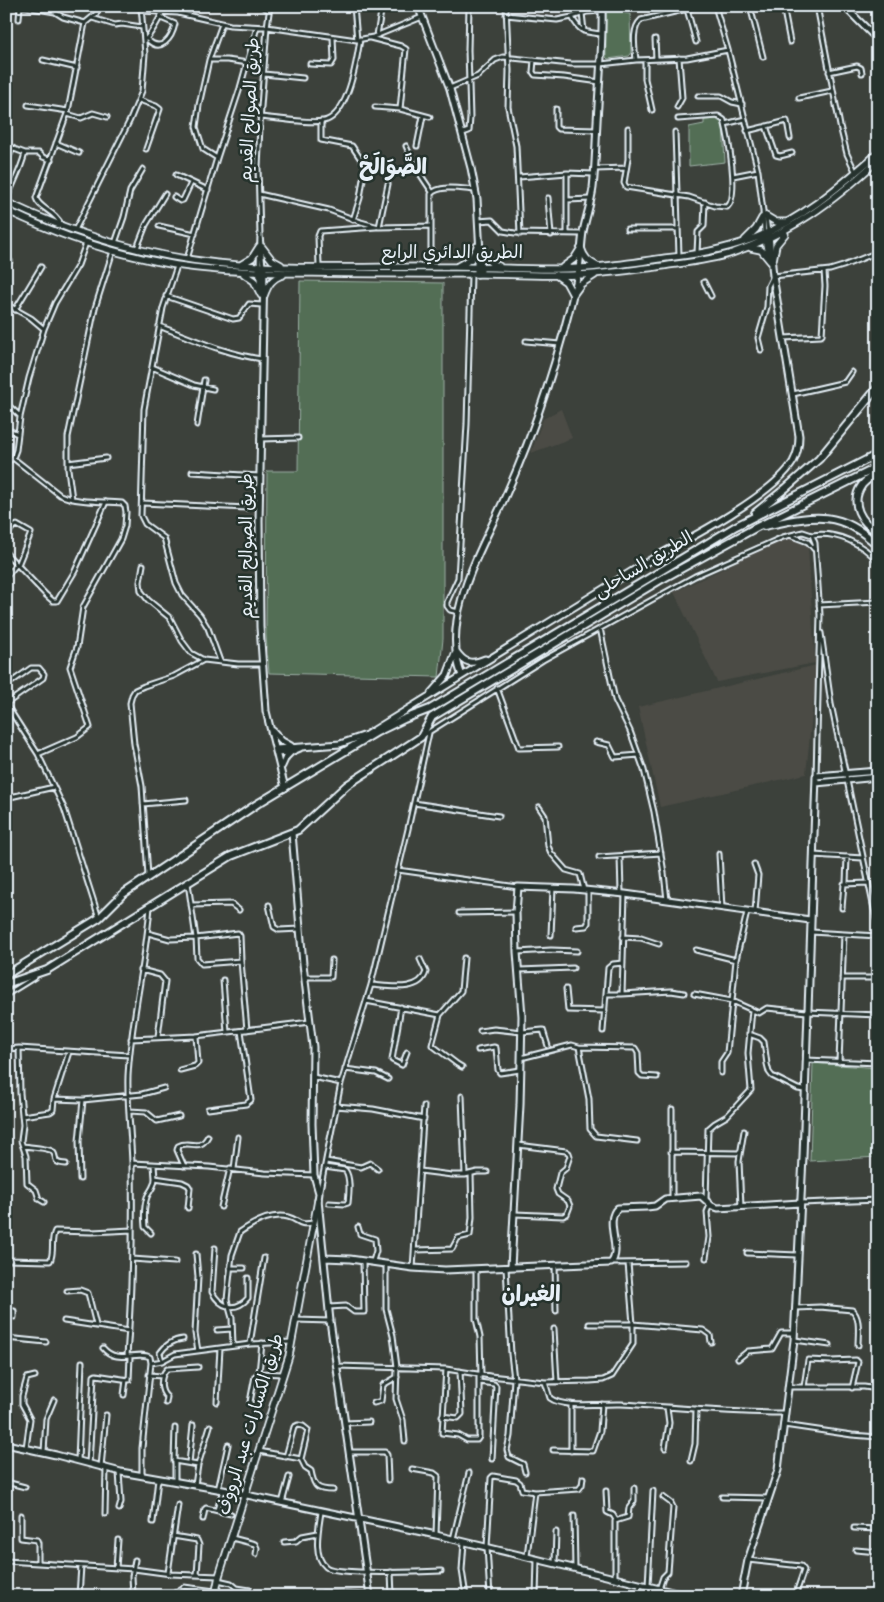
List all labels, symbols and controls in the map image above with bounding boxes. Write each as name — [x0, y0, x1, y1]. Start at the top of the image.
street label: طريق الصوالح القديم — [234, 37, 267, 184]
district label: الصَّوَالَحْ — [359, 151, 427, 182]
street label: الطريق الدائري الرابع — [381, 241, 523, 265]
street label: طريق الصوالح القديم — [235, 473, 260, 619]
street label: الطريق الساحلى — [589, 526, 698, 604]
district label: الغيران — [501, 1281, 561, 1309]
street label: طريق الكسارات عبد الرووف — [212, 1330, 290, 1518]

